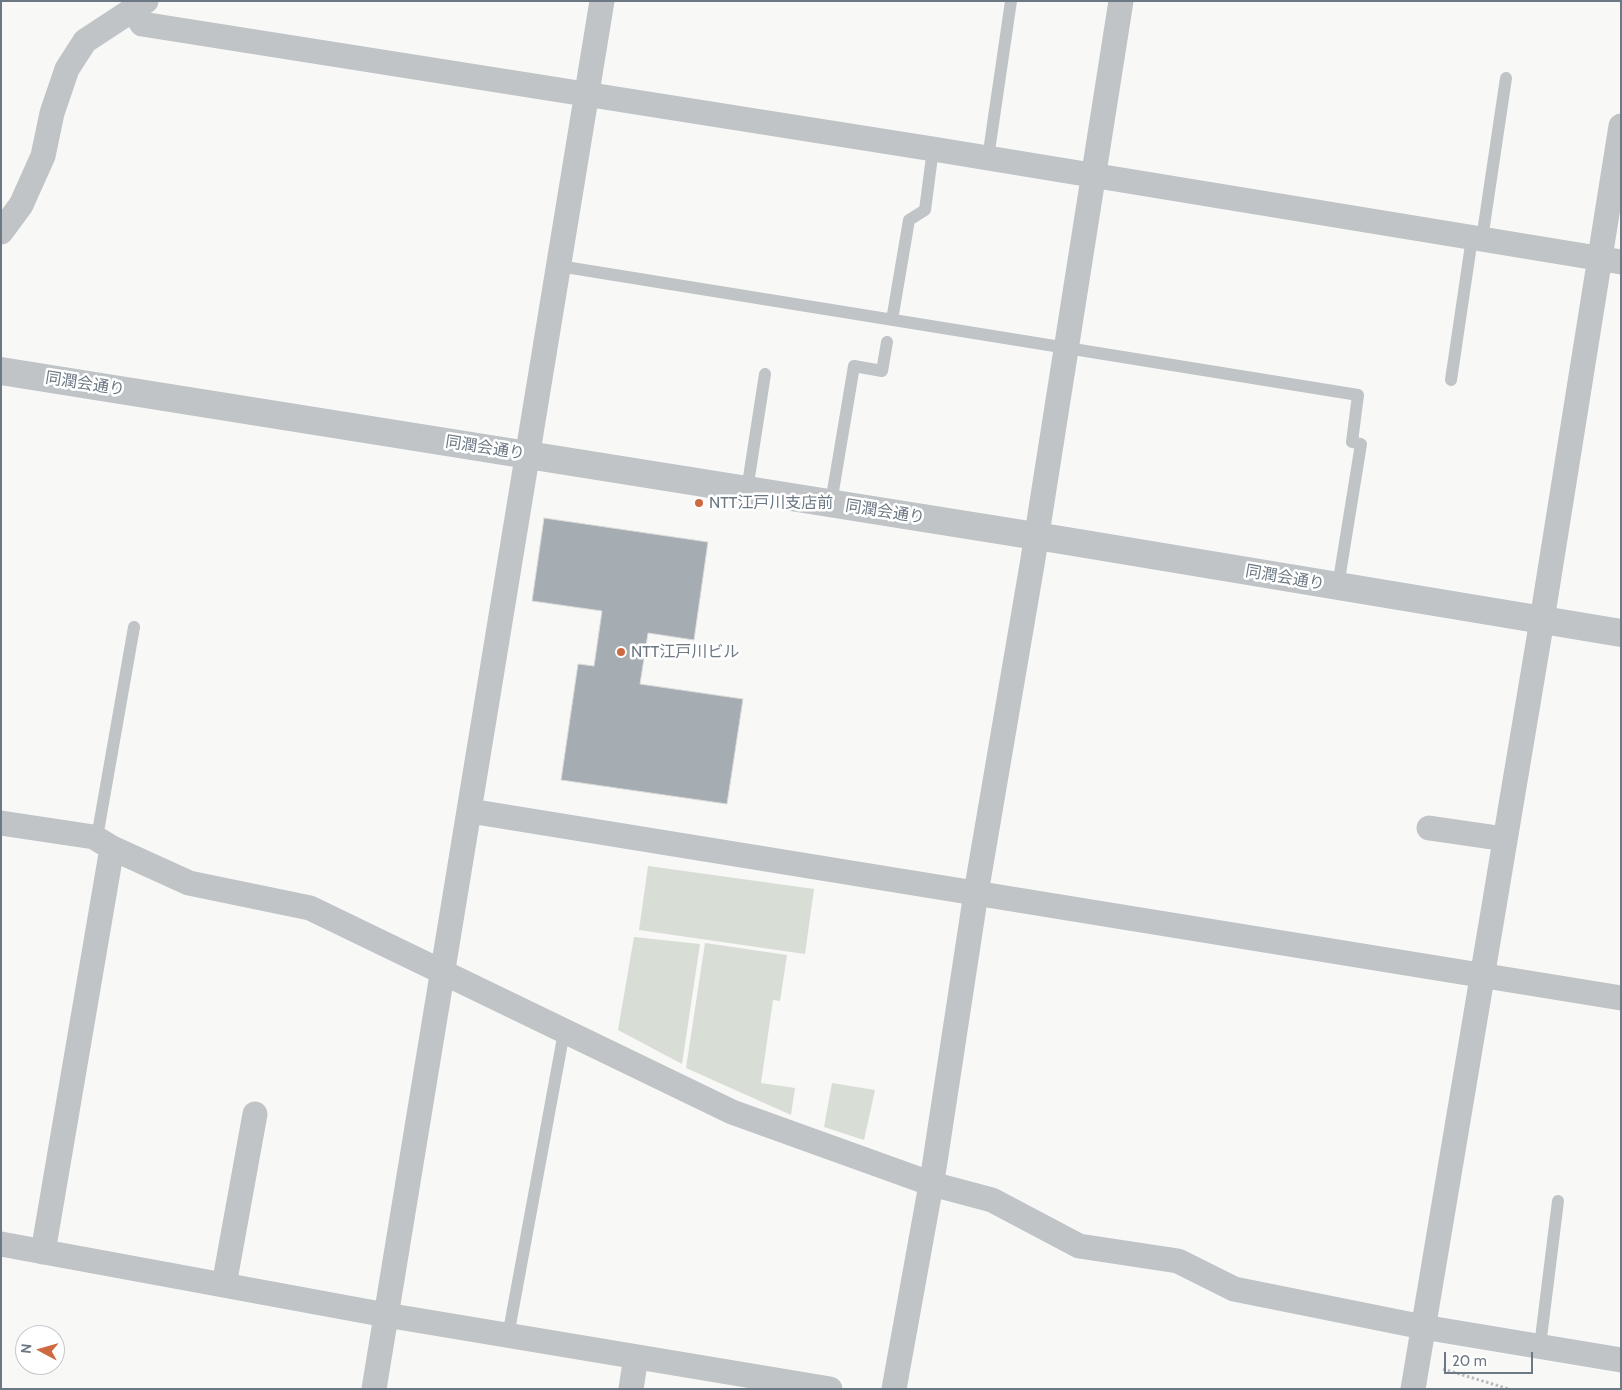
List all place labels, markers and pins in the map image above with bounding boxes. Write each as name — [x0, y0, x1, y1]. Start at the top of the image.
place label: NTT江戸川支店前 — [709, 493, 833, 513]
marker: NTT江戸川支店前 — [693, 497, 705, 509]
place label: NTT江戸川ビル — [631, 642, 739, 662]
marker: NTT江戸川ビル — [615, 646, 627, 658]

